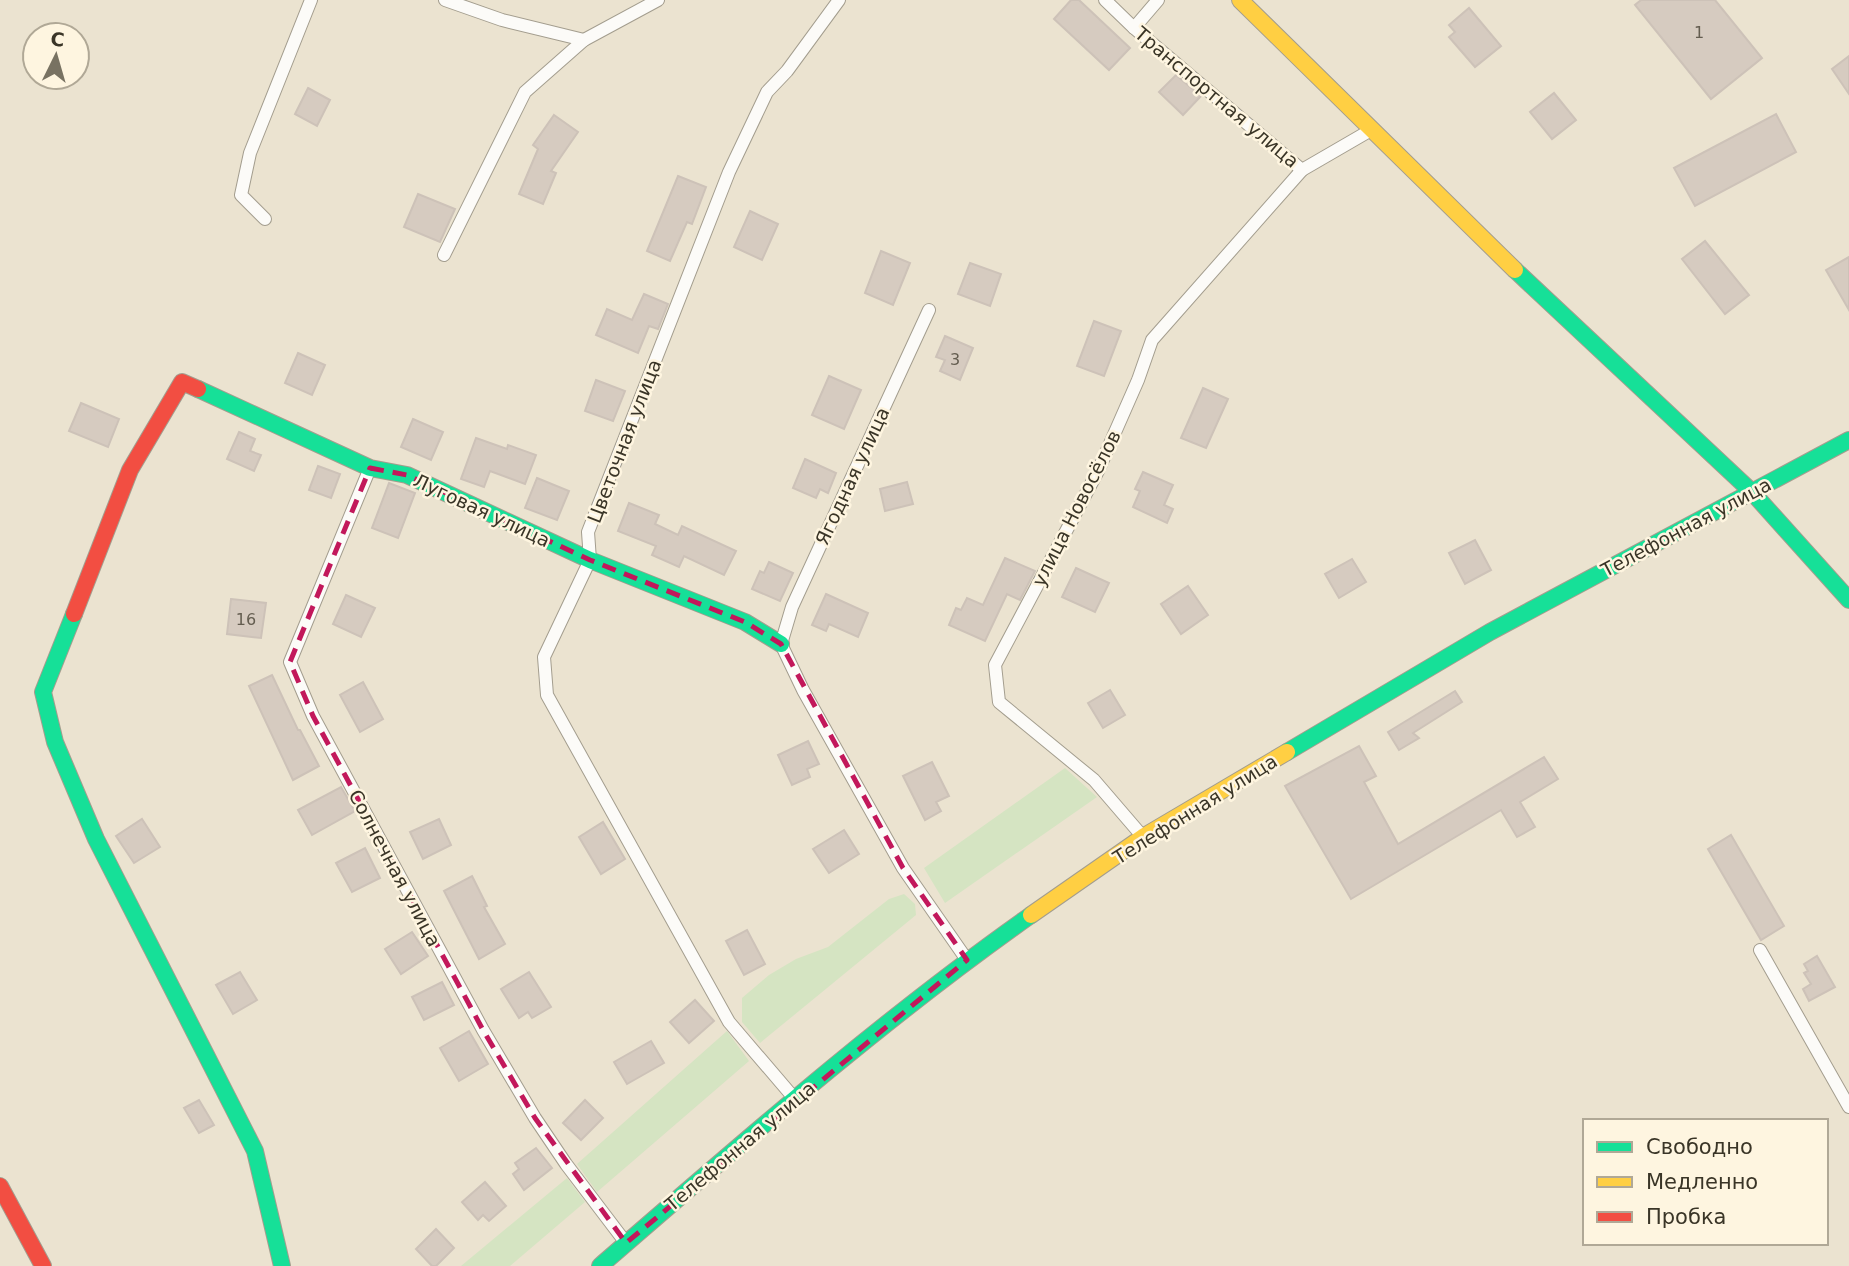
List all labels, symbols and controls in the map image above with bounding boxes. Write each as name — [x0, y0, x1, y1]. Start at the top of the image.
north arrow — [21, 21, 91, 91]
street label: Транспортная улица — [1130, 21, 1303, 172]
house number: 1 — [1694, 23, 1704, 42]
text: С — [50, 27, 65, 51]
house number: 3 — [950, 350, 960, 369]
street label: Цветочная улица — [583, 356, 665, 526]
street label: Ягодная улица — [810, 403, 894, 549]
street label: улица Новосёлов — [1027, 426, 1125, 590]
street label: Луговая улица — [410, 469, 554, 551]
street label: Телефонная улица — [1596, 473, 1775, 582]
house number: 16 — [236, 610, 256, 629]
street label: Телефонная улица — [1108, 750, 1281, 869]
street label: Солнечная улица — [344, 786, 446, 950]
street label: Телефонная улица — [660, 1077, 820, 1216]
legend — [1583, 1119, 1828, 1245]
text: Свободно — [1646, 1135, 1753, 1159]
text: Медленно — [1646, 1170, 1758, 1194]
text: Пробка — [1646, 1205, 1726, 1229]

